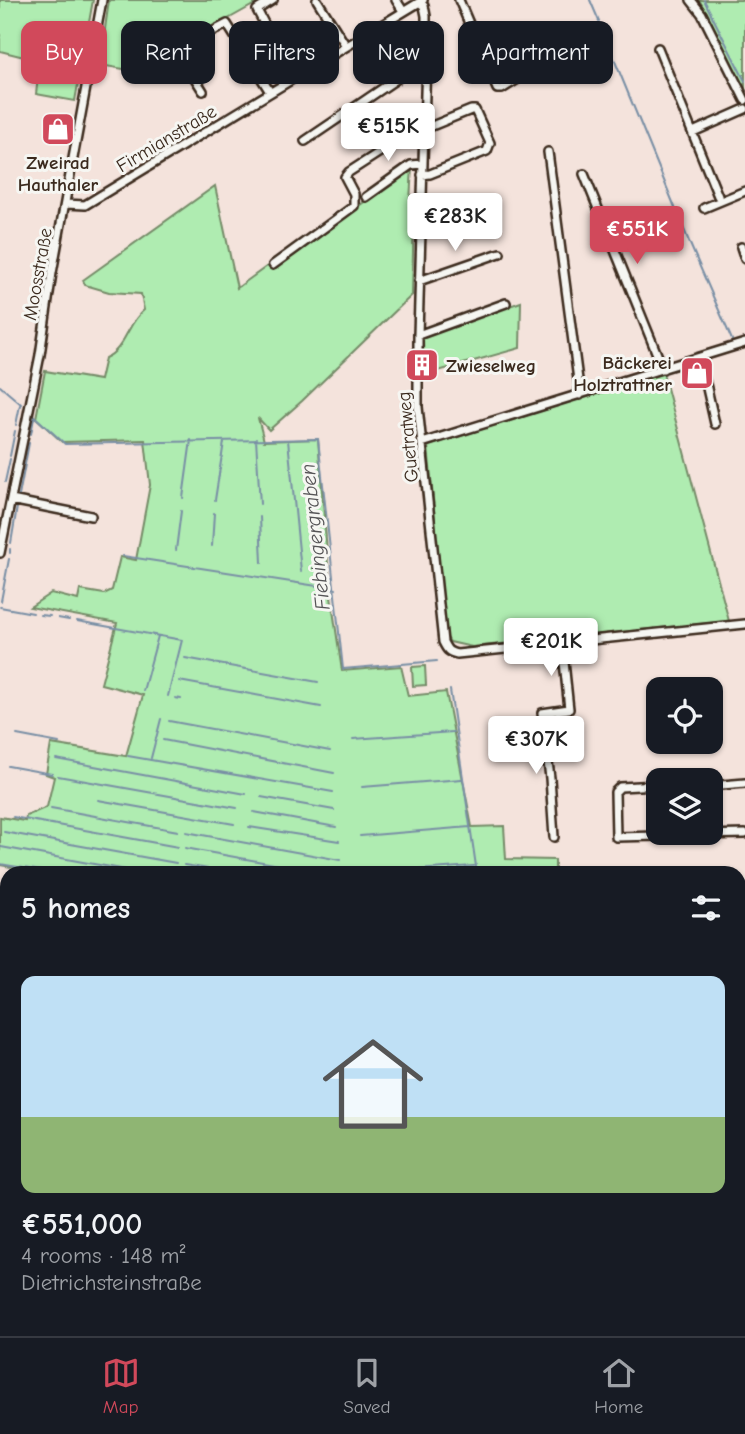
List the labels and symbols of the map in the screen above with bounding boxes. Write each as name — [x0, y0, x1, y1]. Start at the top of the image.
street label: Firmianstraße — [112, 100, 221, 177]
pin: €515K — [339, 104, 437, 163]
shop icon: Zweirad Hauthaler — [39, 110, 77, 148]
place label: Zweirad Hauthaler — [18, 152, 99, 196]
pin: €283K — [406, 194, 504, 253]
pin: €551K — [588, 206, 686, 266]
street label: Moosstraße — [19, 226, 57, 322]
building icon: Zwieselweg — [403, 346, 441, 384]
place label: Bäckerei Holztrattner — [573, 352, 672, 396]
shop icon: Bäckerei Holztrattner — [678, 354, 716, 392]
place label: Zwieselweg — [446, 355, 536, 377]
street label: Guetratweg — [393, 390, 423, 483]
water label: Fiebingergraben — [295, 463, 335, 611]
pin: €201K — [502, 618, 600, 678]
pin: €307K — [487, 716, 585, 776]

